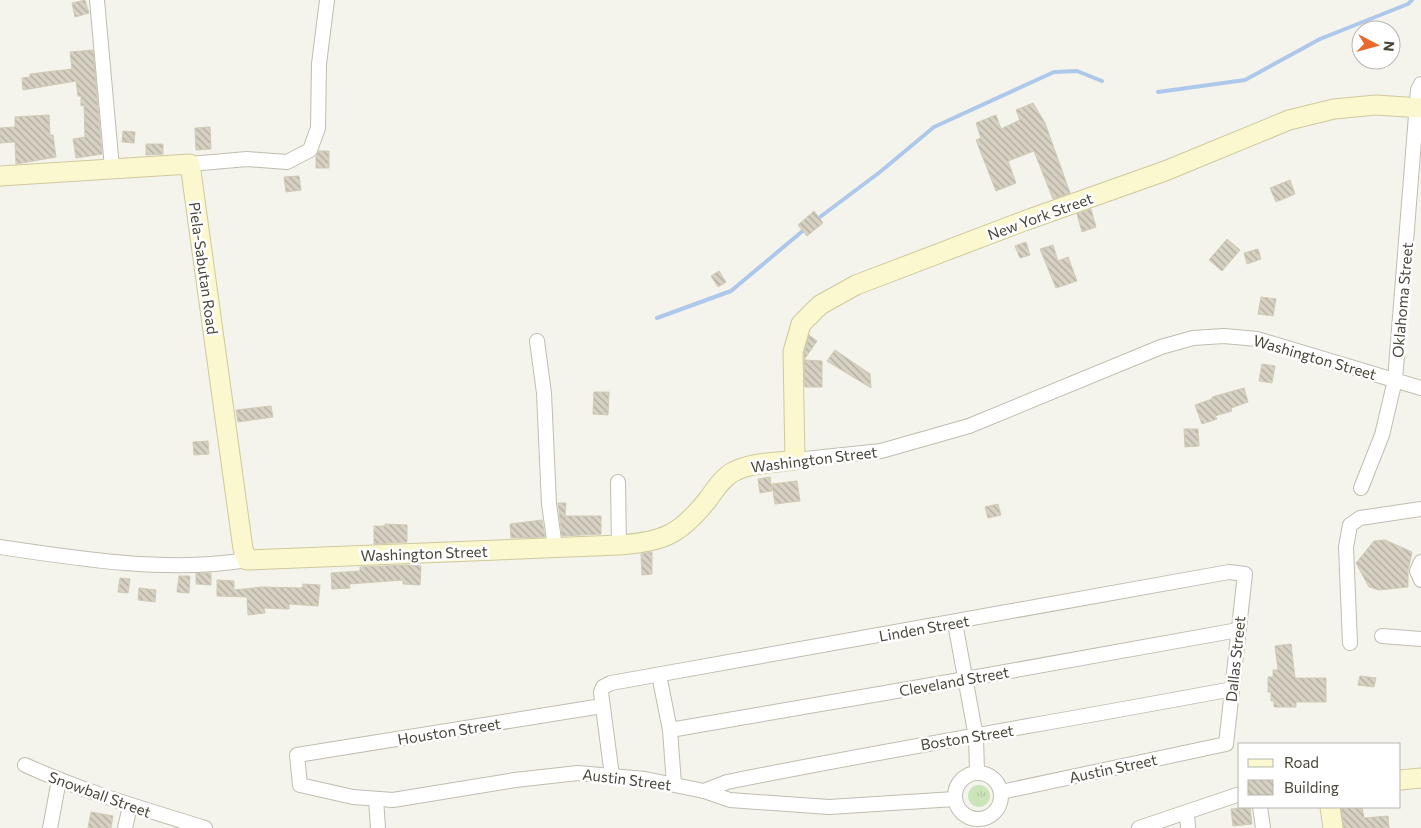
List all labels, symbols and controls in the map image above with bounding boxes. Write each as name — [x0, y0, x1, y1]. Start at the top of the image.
north arrow — [1351, 20, 1401, 70]
text: N — [1380, 40, 1398, 53]
street label: New York Street — [985, 189, 1095, 243]
street label: Piela-Sabutan Road — [186, 201, 222, 335]
street label: Oklahoma Street — [1388, 242, 1416, 358]
street label: Washington Street — [1251, 331, 1379, 383]
street label: Washington Street — [750, 442, 878, 476]
street label: Washington Street — [360, 542, 488, 564]
street label: Linden Street — [877, 611, 971, 645]
street label: Dallas Street — [1222, 615, 1248, 703]
street label: Cleveland Street — [898, 662, 1010, 700]
street label: Houston Street — [396, 714, 502, 748]
street label: Boston Street — [919, 721, 1015, 753]
legend — [1238, 743, 1401, 808]
street label: Austin Street — [1067, 750, 1159, 786]
text: Road — [1284, 753, 1319, 771]
street label: Austin Street — [582, 765, 672, 793]
street label: Snowball Street — [46, 767, 154, 821]
text: Building — [1284, 778, 1339, 796]

